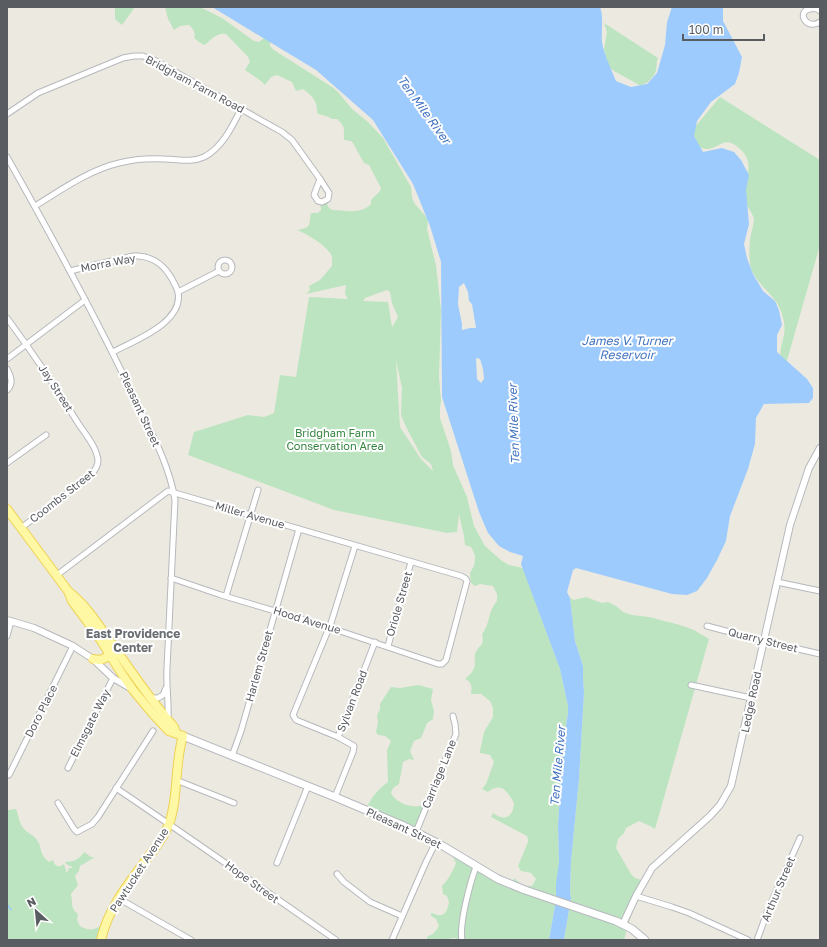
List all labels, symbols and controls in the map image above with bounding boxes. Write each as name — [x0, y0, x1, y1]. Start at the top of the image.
scale bar — [683, 16, 764, 42]
text: 100 m — [689, 22, 723, 37]
street label: Bridgham Farm Road — [144, 52, 247, 115]
water label: Ten Mile River — [395, 73, 455, 149]
street label: Morra Way — [79, 251, 137, 274]
water label: James V. Turner Reservoir — [581, 333, 675, 362]
street label: Jay Street — [36, 362, 76, 414]
street label: Pleasant Street — [117, 369, 164, 449]
water label: Ten Mile River — [505, 381, 522, 464]
park label: Bridgham Farm Conservation Area — [286, 426, 384, 452]
street label: Coombs Street — [27, 466, 97, 525]
street label: Miller Avenue — [214, 498, 286, 531]
street label: Oriole Street — [383, 570, 414, 638]
street label: Hood Avenue — [272, 603, 342, 636]
street label: Quarry Street — [727, 625, 799, 654]
district label: East Providence Center — [86, 626, 180, 655]
street label: Harlem Street — [242, 629, 275, 703]
street label: Sylvan Road — [334, 668, 369, 733]
street label: Ledge Road — [738, 670, 763, 734]
street label: Doro Place — [22, 682, 59, 739]
street label: Elmsgate Way — [67, 687, 112, 759]
water label: Ten Mile River — [547, 723, 569, 807]
street label: Carriage Lane — [419, 737, 458, 810]
street label: Pleasant Street — [364, 804, 444, 851]
street label: Pawtucket Avenue — [107, 825, 171, 914]
street label: Arthur Street — [758, 854, 797, 923]
street label: Hope Street — [223, 858, 282, 905]
north arrow — [16, 891, 56, 931]
text: N — [25, 894, 38, 909]

